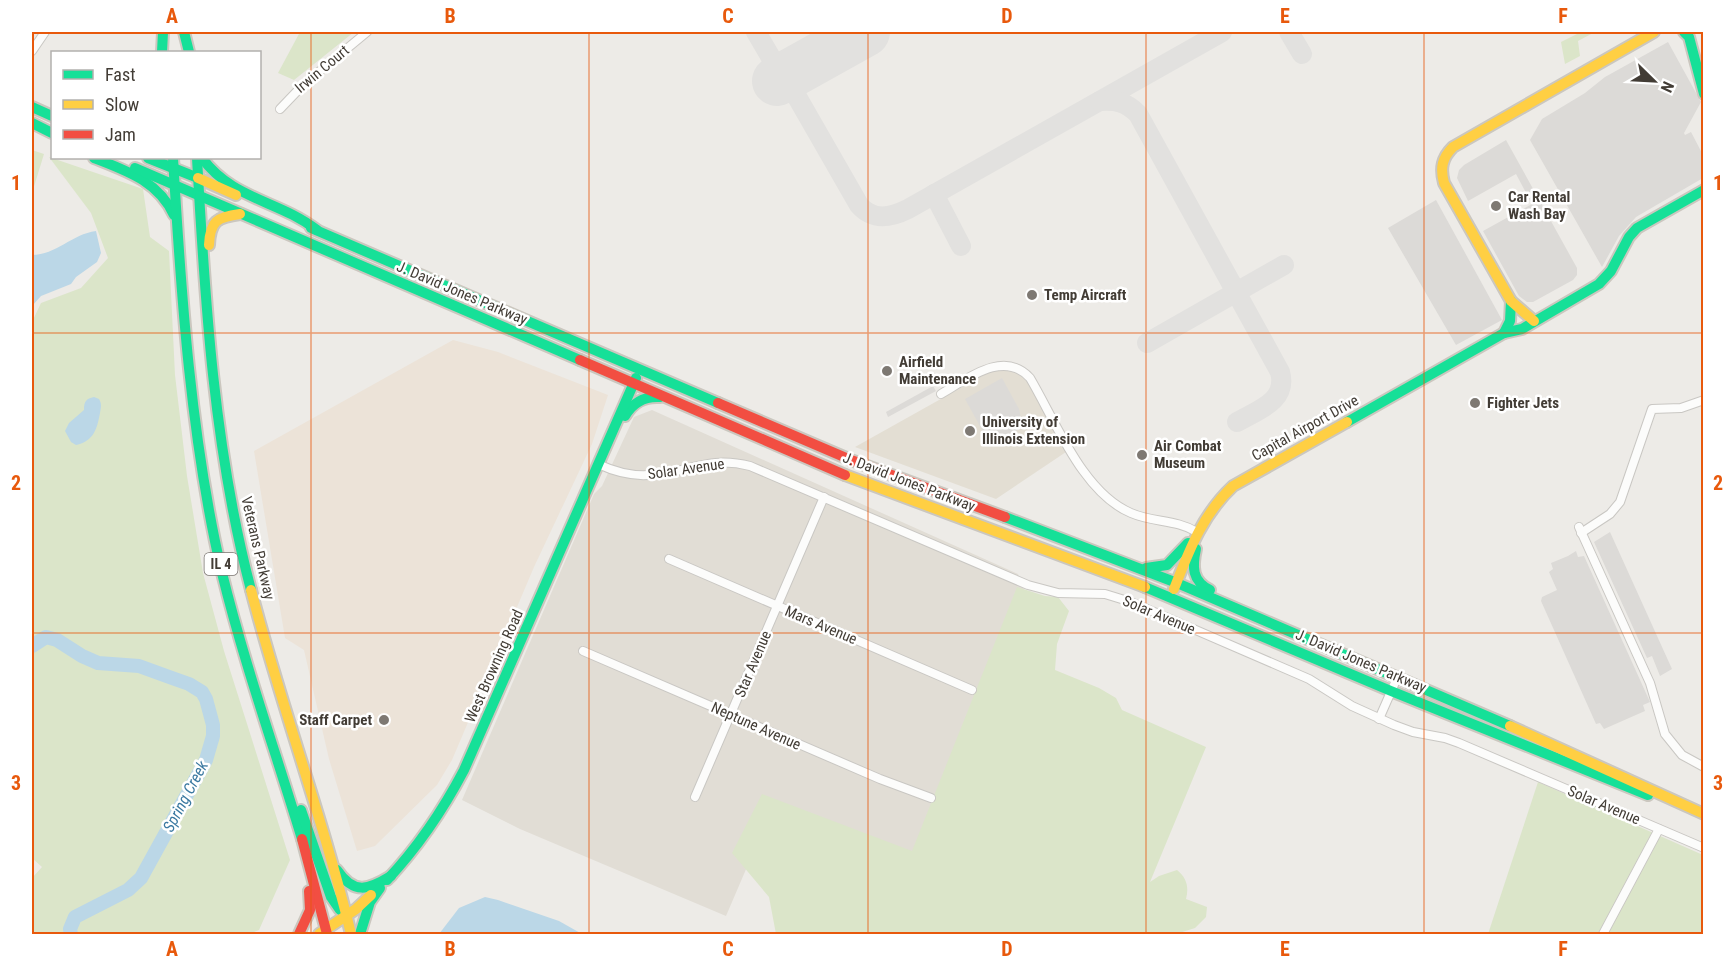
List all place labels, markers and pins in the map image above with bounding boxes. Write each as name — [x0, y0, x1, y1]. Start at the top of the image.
place label: Car Rental Wash Bay — [1508, 188, 1570, 223]
marker: Car Rental Wash Bay — [1489, 199, 1503, 213]
place label: Temp Aircraft — [1044, 286, 1127, 304]
marker: Temp Aircraft — [1025, 288, 1039, 302]
place label: Airfield Maintenance — [899, 353, 976, 388]
marker: Airfield Maintenance — [880, 364, 894, 378]
place label: Fighter Jets — [1487, 394, 1559, 412]
marker: Fighter Jets — [1468, 396, 1482, 410]
place label: University of Illinois Extension — [982, 413, 1085, 448]
marker: University of Illinois Extension — [963, 424, 977, 438]
place label: Air Combat Museum — [1154, 437, 1222, 472]
marker: Air Combat Museum — [1135, 448, 1149, 462]
place label: Staff Carpet — [299, 711, 372, 729]
marker: Staff Carpet — [377, 713, 391, 727]

